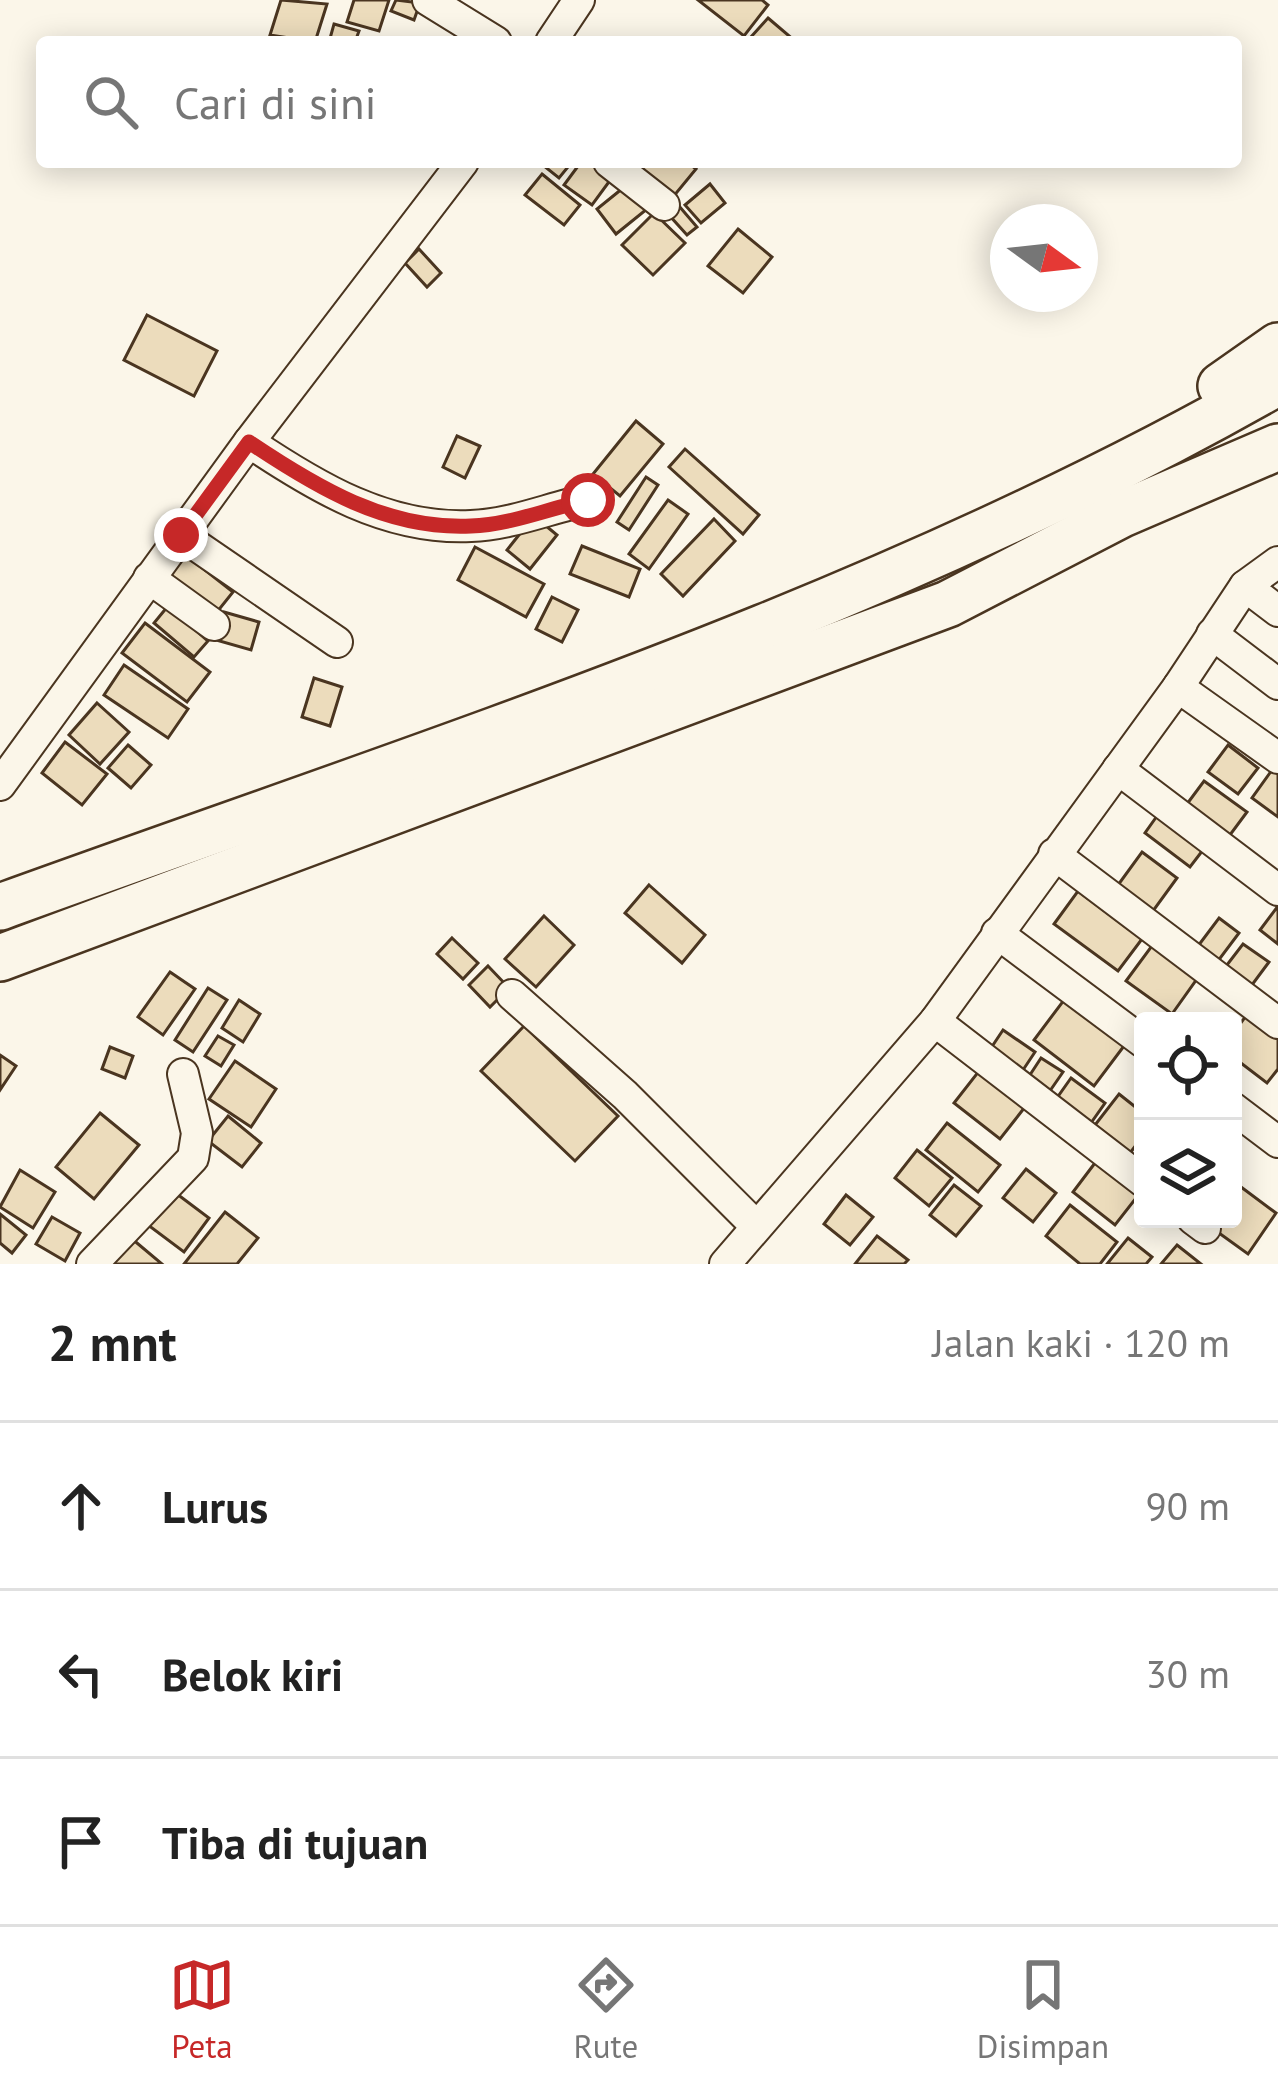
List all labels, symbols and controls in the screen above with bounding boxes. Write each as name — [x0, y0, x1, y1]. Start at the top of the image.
search box — [36, 36, 1242, 168]
icon: search — [78, 69, 144, 135]
text: Cari di sini — [174, 73, 377, 131]
north arrow — [990, 204, 1098, 312]
route start — [561, 473, 615, 527]
route end — [154, 508, 208, 562]
map controls — [1134, 1012, 1242, 1228]
button: locate — [1134, 1012, 1242, 1120]
button: layers — [1134, 1120, 1242, 1228]
text: 2 mnt — [48, 1309, 176, 1375]
text: Jalan kaki · 120 m — [933, 1317, 1230, 1368]
icon: ahead — [48, 1473, 114, 1539]
text: Lurus — [162, 1477, 268, 1535]
text: 90 m — [1145, 1480, 1230, 1531]
icon: left — [48, 1641, 114, 1707]
text: Belok kiri — [162, 1645, 343, 1703]
text: 30 m — [1145, 1648, 1230, 1699]
icon: arrive — [48, 1809, 114, 1875]
text: Tiba di tujuan — [162, 1813, 428, 1871]
tab: Peta — [169, 1952, 235, 2067]
tab: Rute — [573, 1952, 639, 2067]
tab: Disimpan — [977, 1952, 1109, 2067]

